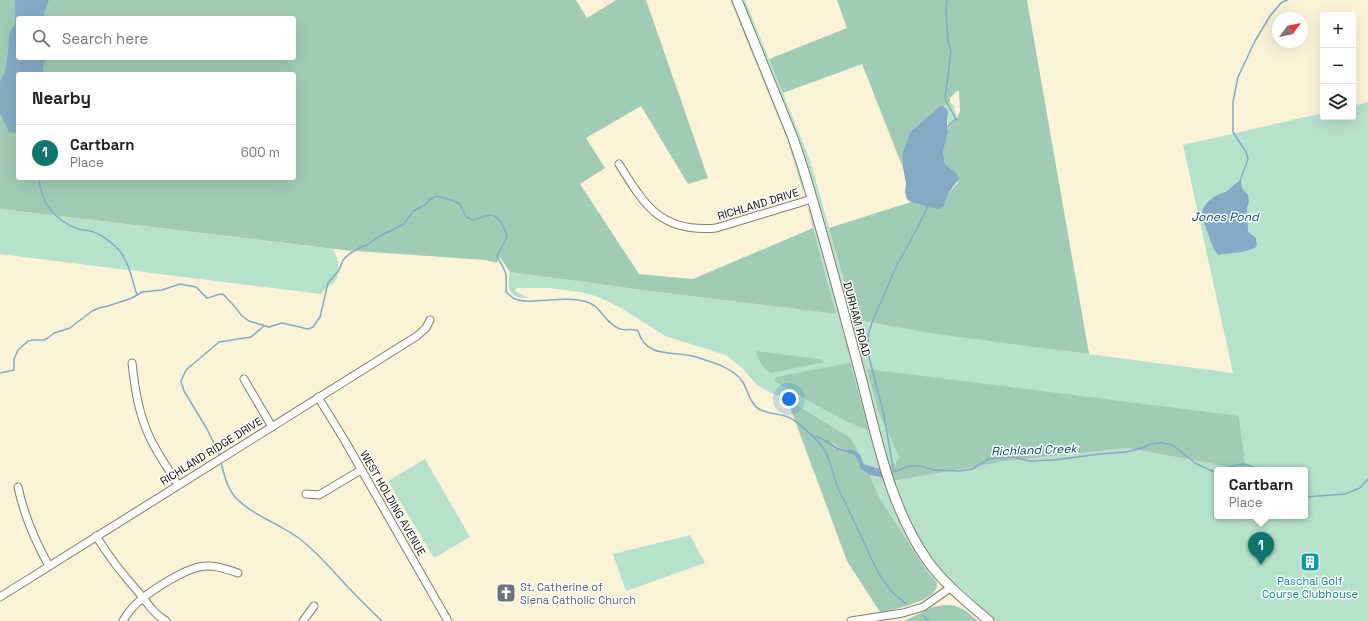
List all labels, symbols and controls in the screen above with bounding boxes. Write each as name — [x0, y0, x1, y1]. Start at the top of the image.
north arrow — [1272, 12, 1308, 48]
map controls — [1320, 12, 1356, 120]
button: + — [1320, 12, 1356, 48]
search box — [16, 16, 296, 60]
icon: search — [30, 27, 52, 49]
text: Search here — [62, 29, 148, 48]
button: − — [1320, 48, 1356, 84]
button: layers — [1320, 84, 1356, 120]
text: Nearby — [32, 87, 91, 109]
text: Cartbarn — [70, 135, 135, 154]
text: 1 — [42, 144, 48, 161]
text: 600 m — [241, 144, 280, 161]
text: Place — [70, 154, 104, 171]
street label: RICHLAND DRIVE — [716, 185, 800, 223]
water label: Jones Pond — [1191, 209, 1260, 225]
street label: DURHAM ROAD — [840, 280, 874, 358]
your location — [779, 389, 799, 409]
street label: RICHLAND RIDGE DRIVE — [158, 414, 264, 488]
water label: Richland Creek — [991, 440, 1079, 459]
street label: WEST HOLDING AVENUE — [357, 448, 429, 558]
popup — [1214, 467, 1308, 519]
text: Cartbarn — [1229, 475, 1293, 494]
text: Place — [1229, 494, 1263, 511]
pin: 1 — [1248, 532, 1274, 565]
building icon: Paschal Golf Course Clubhouse — [1299, 551, 1321, 573]
place label: Paschal Golf Course Clubhouse — [1262, 574, 1358, 601]
place label: St. Catherine of Siena Catholic Church — [520, 580, 636, 607]
church icon: St. Catherine of Siena Catholic Church — [495, 582, 517, 604]

